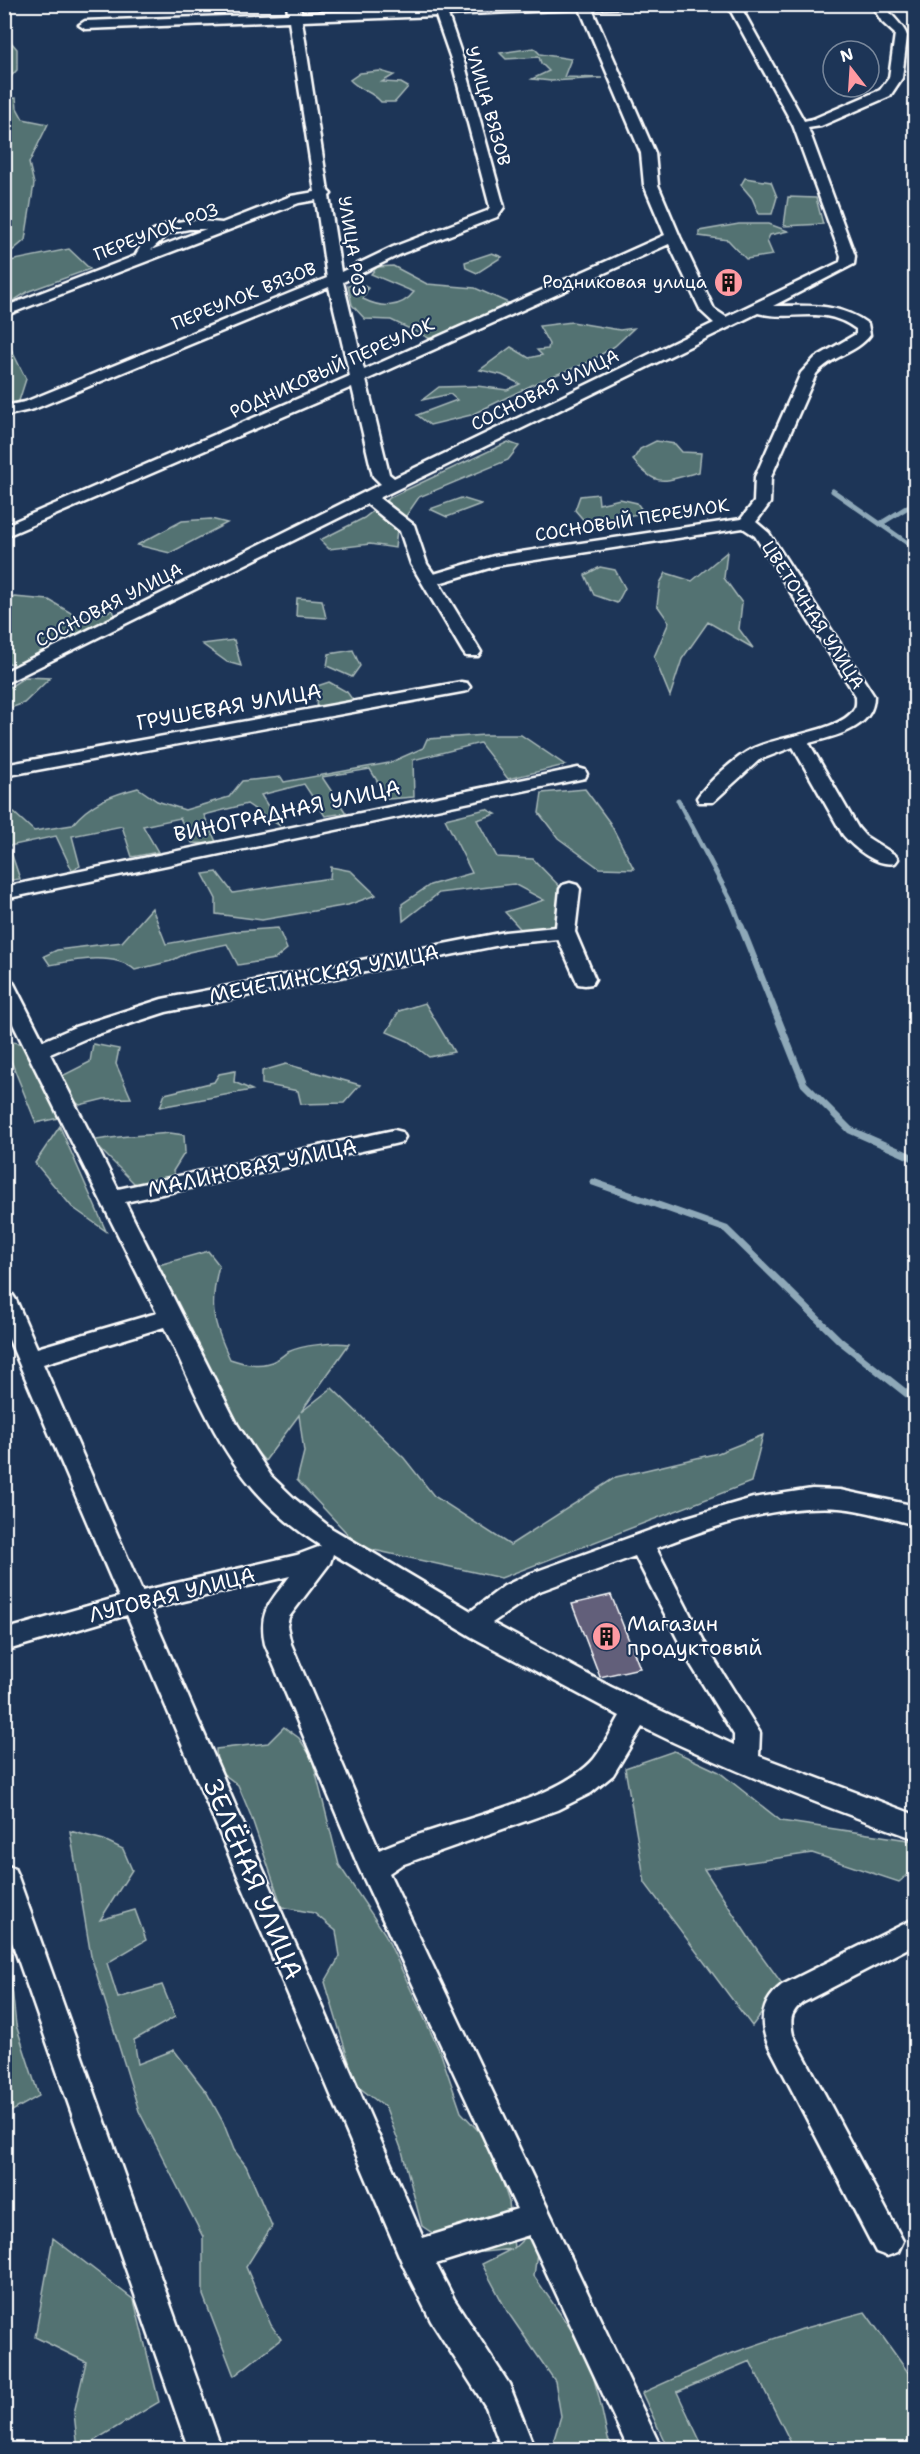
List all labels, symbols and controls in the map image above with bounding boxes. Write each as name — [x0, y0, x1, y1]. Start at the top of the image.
north arrow — [821, 39, 881, 99]
street label: УЛИЦА ВЯЗОВ — [459, 43, 517, 169]
text: N — [838, 43, 856, 67]
street label: УЛИЦА РОЗ — [332, 194, 372, 298]
street label: ПЕРЕУЛОК РОЗ — [90, 197, 222, 267]
street label: ПЕРЕУЛОК ВЯЗОВ — [168, 256, 320, 336]
building icon: Родниковая улица — [712, 266, 744, 298]
place label: Родниковая улица — [542, 270, 707, 294]
street label: РОДНИКОВЫЙ ПЕРЕУЛОК — [226, 312, 438, 424]
street label: СОСНОВАЯ УЛИЦА — [467, 344, 623, 436]
street label: СОСНОВЫЙ ПЕРЕУЛОК — [533, 493, 731, 547]
street label: ЦВЕТОЧНАЯ УЛИЦА — [756, 536, 870, 694]
street label: СОСНОВАЯ УЛИЦА — [31, 557, 187, 653]
street label: ГРУШЕВАЯ УЛИЦА — [134, 677, 324, 737]
street label: ВИНОГРАДНАЯ УЛИЦА — [171, 773, 403, 849]
street label: МЕЧЕТИНСКАЯ УЛИЦА — [207, 938, 441, 1010]
street label: МАЛИНОВАЯ УЛИЦА — [145, 1132, 359, 1204]
street label: ЛУГОВАЯ УЛИЦА — [86, 1561, 258, 1629]
place label: Магазин продуктовый — [627, 1610, 762, 1662]
building icon: Магазин продуктовый — [590, 1620, 622, 1652]
street label: ЗЕЛЁНАЯ УЛИЦА — [196, 1773, 312, 1985]

